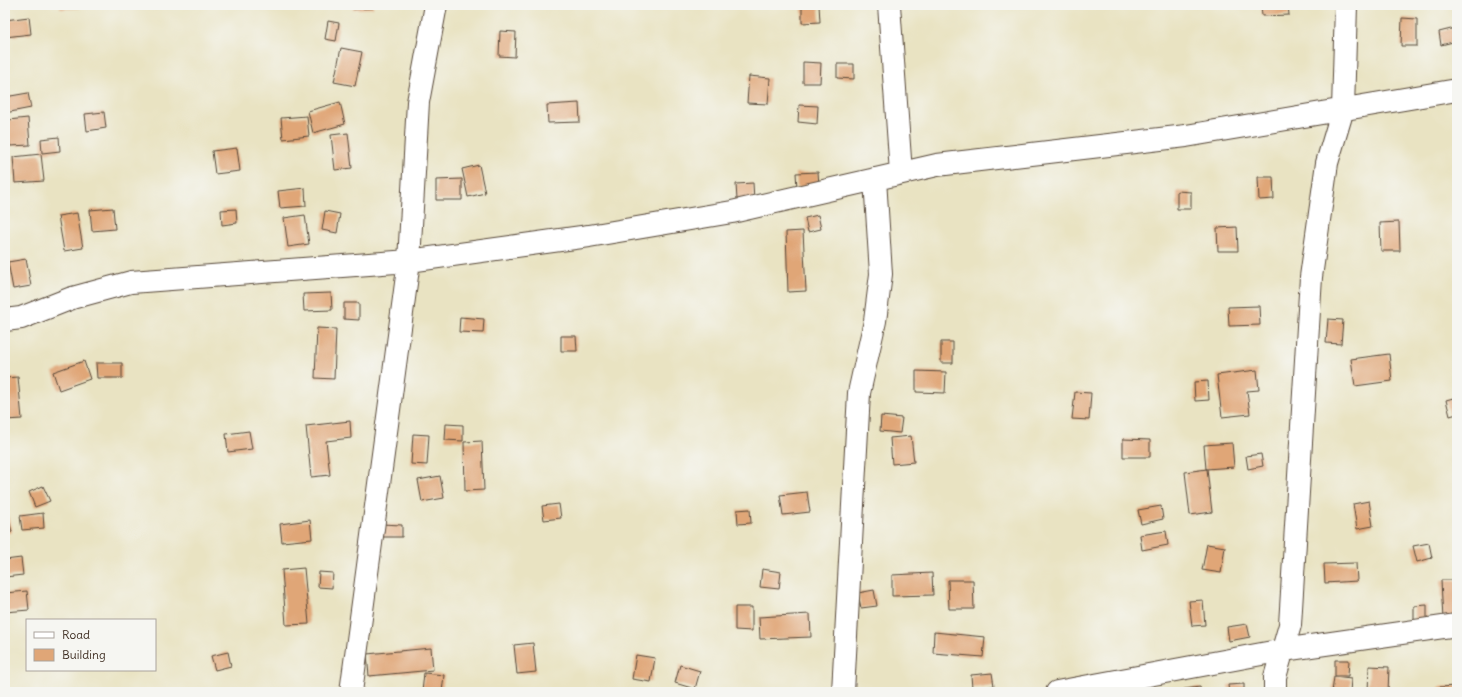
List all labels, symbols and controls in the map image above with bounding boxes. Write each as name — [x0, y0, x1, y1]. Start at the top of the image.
legend — [26, 619, 156, 671]
text: Road — [62, 627, 90, 642]
text: Building — [62, 647, 106, 662]

